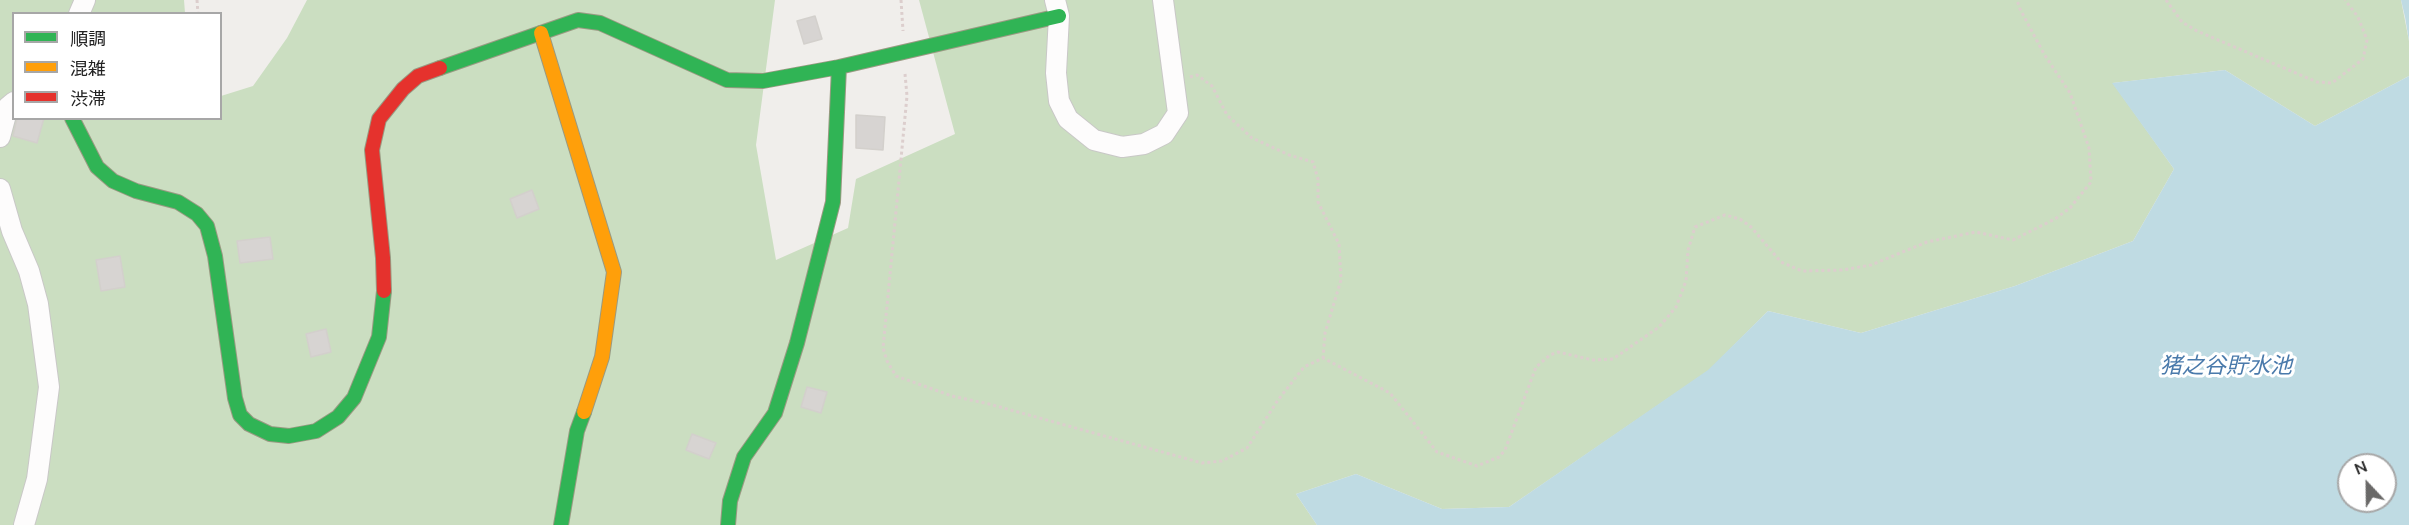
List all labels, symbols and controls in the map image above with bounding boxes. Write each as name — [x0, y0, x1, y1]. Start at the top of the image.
legend — [12, 12, 222, 120]
text: 順調 — [70, 27, 106, 51]
text: 混雑 — [70, 57, 106, 81]
text: 渋滞 — [70, 87, 106, 111]
water label: 猪之谷貯水池 — [2160, 355, 2292, 381]
north arrow — [2337, 453, 2397, 513]
text: N — [2351, 456, 2371, 481]

